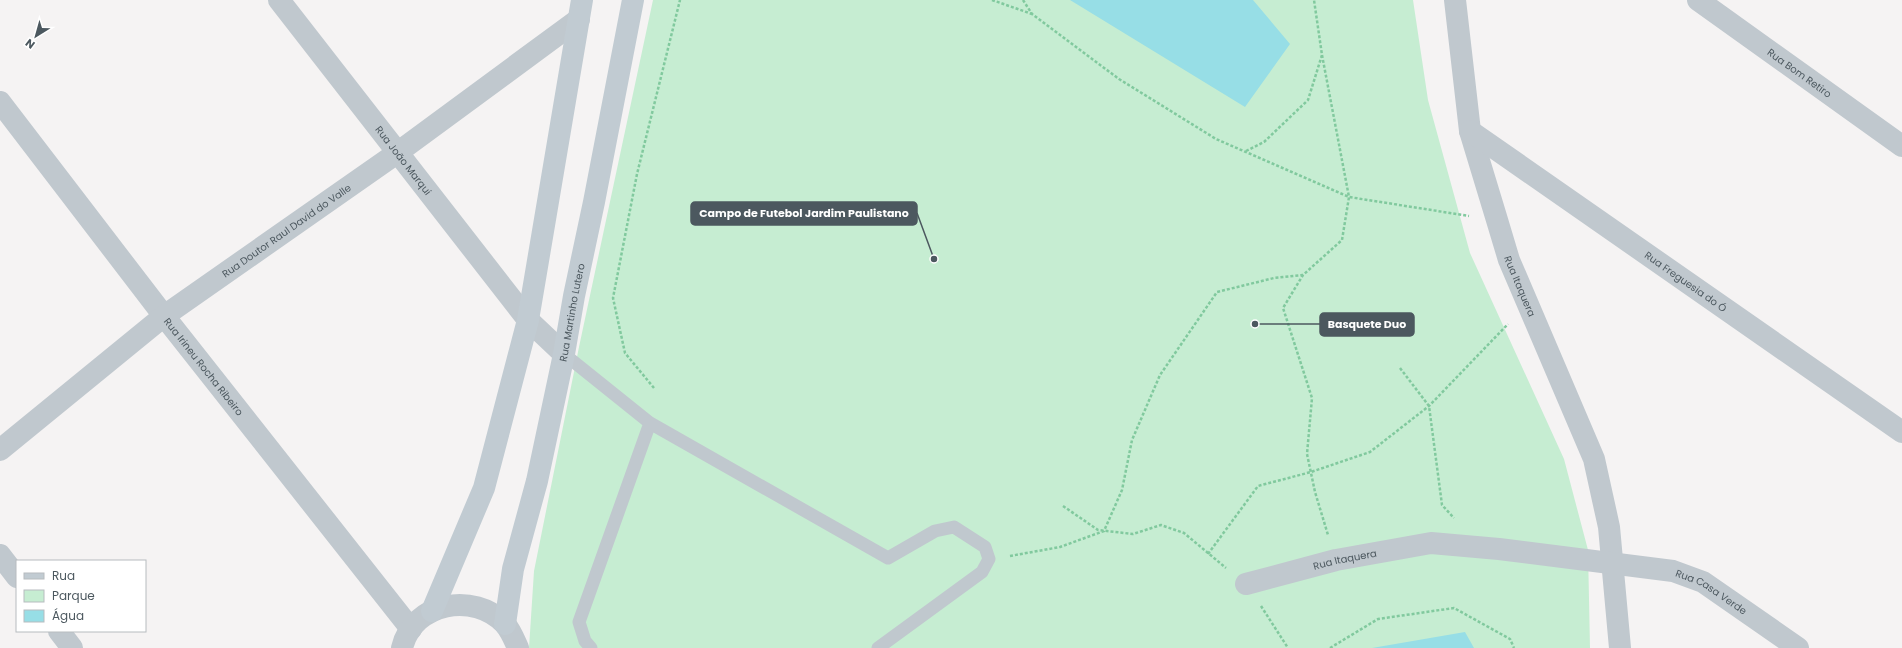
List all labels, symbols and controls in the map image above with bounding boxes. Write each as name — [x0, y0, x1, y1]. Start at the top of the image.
north arrow — [16, 16, 56, 56]
text: N — [22, 35, 38, 53]
street label: Rua Bom Retiro — [1764, 45, 1835, 101]
street label: Rua João Marqui — [372, 122, 435, 198]
street label: Rua Doutor Raul David do Valle — [219, 180, 354, 281]
callout: Campo de Futebol Jardim Paulistano — [691, 202, 917, 225]
text: Campo de Futebol Jardim Paulistano — [699, 205, 909, 221]
street label: Rua Freguesia do Ó — [1642, 247, 1730, 315]
street label: Rua Itaquera — [1501, 254, 1540, 319]
street label: Rua Martinho Lutero — [555, 262, 588, 363]
callout: Basquete Duo — [1320, 313, 1414, 336]
street label: Rua Irineu Rocha Ribeiro — [161, 314, 247, 419]
text: Basquete Duo — [1328, 316, 1406, 332]
street label: Rua Itaquera — [1311, 545, 1378, 573]
legend — [16, 560, 146, 632]
street label: Rua Casa Verde — [1674, 565, 1750, 618]
text: Rua — [52, 567, 75, 584]
text: Parque — [52, 587, 95, 604]
text: Água — [52, 607, 84, 624]

